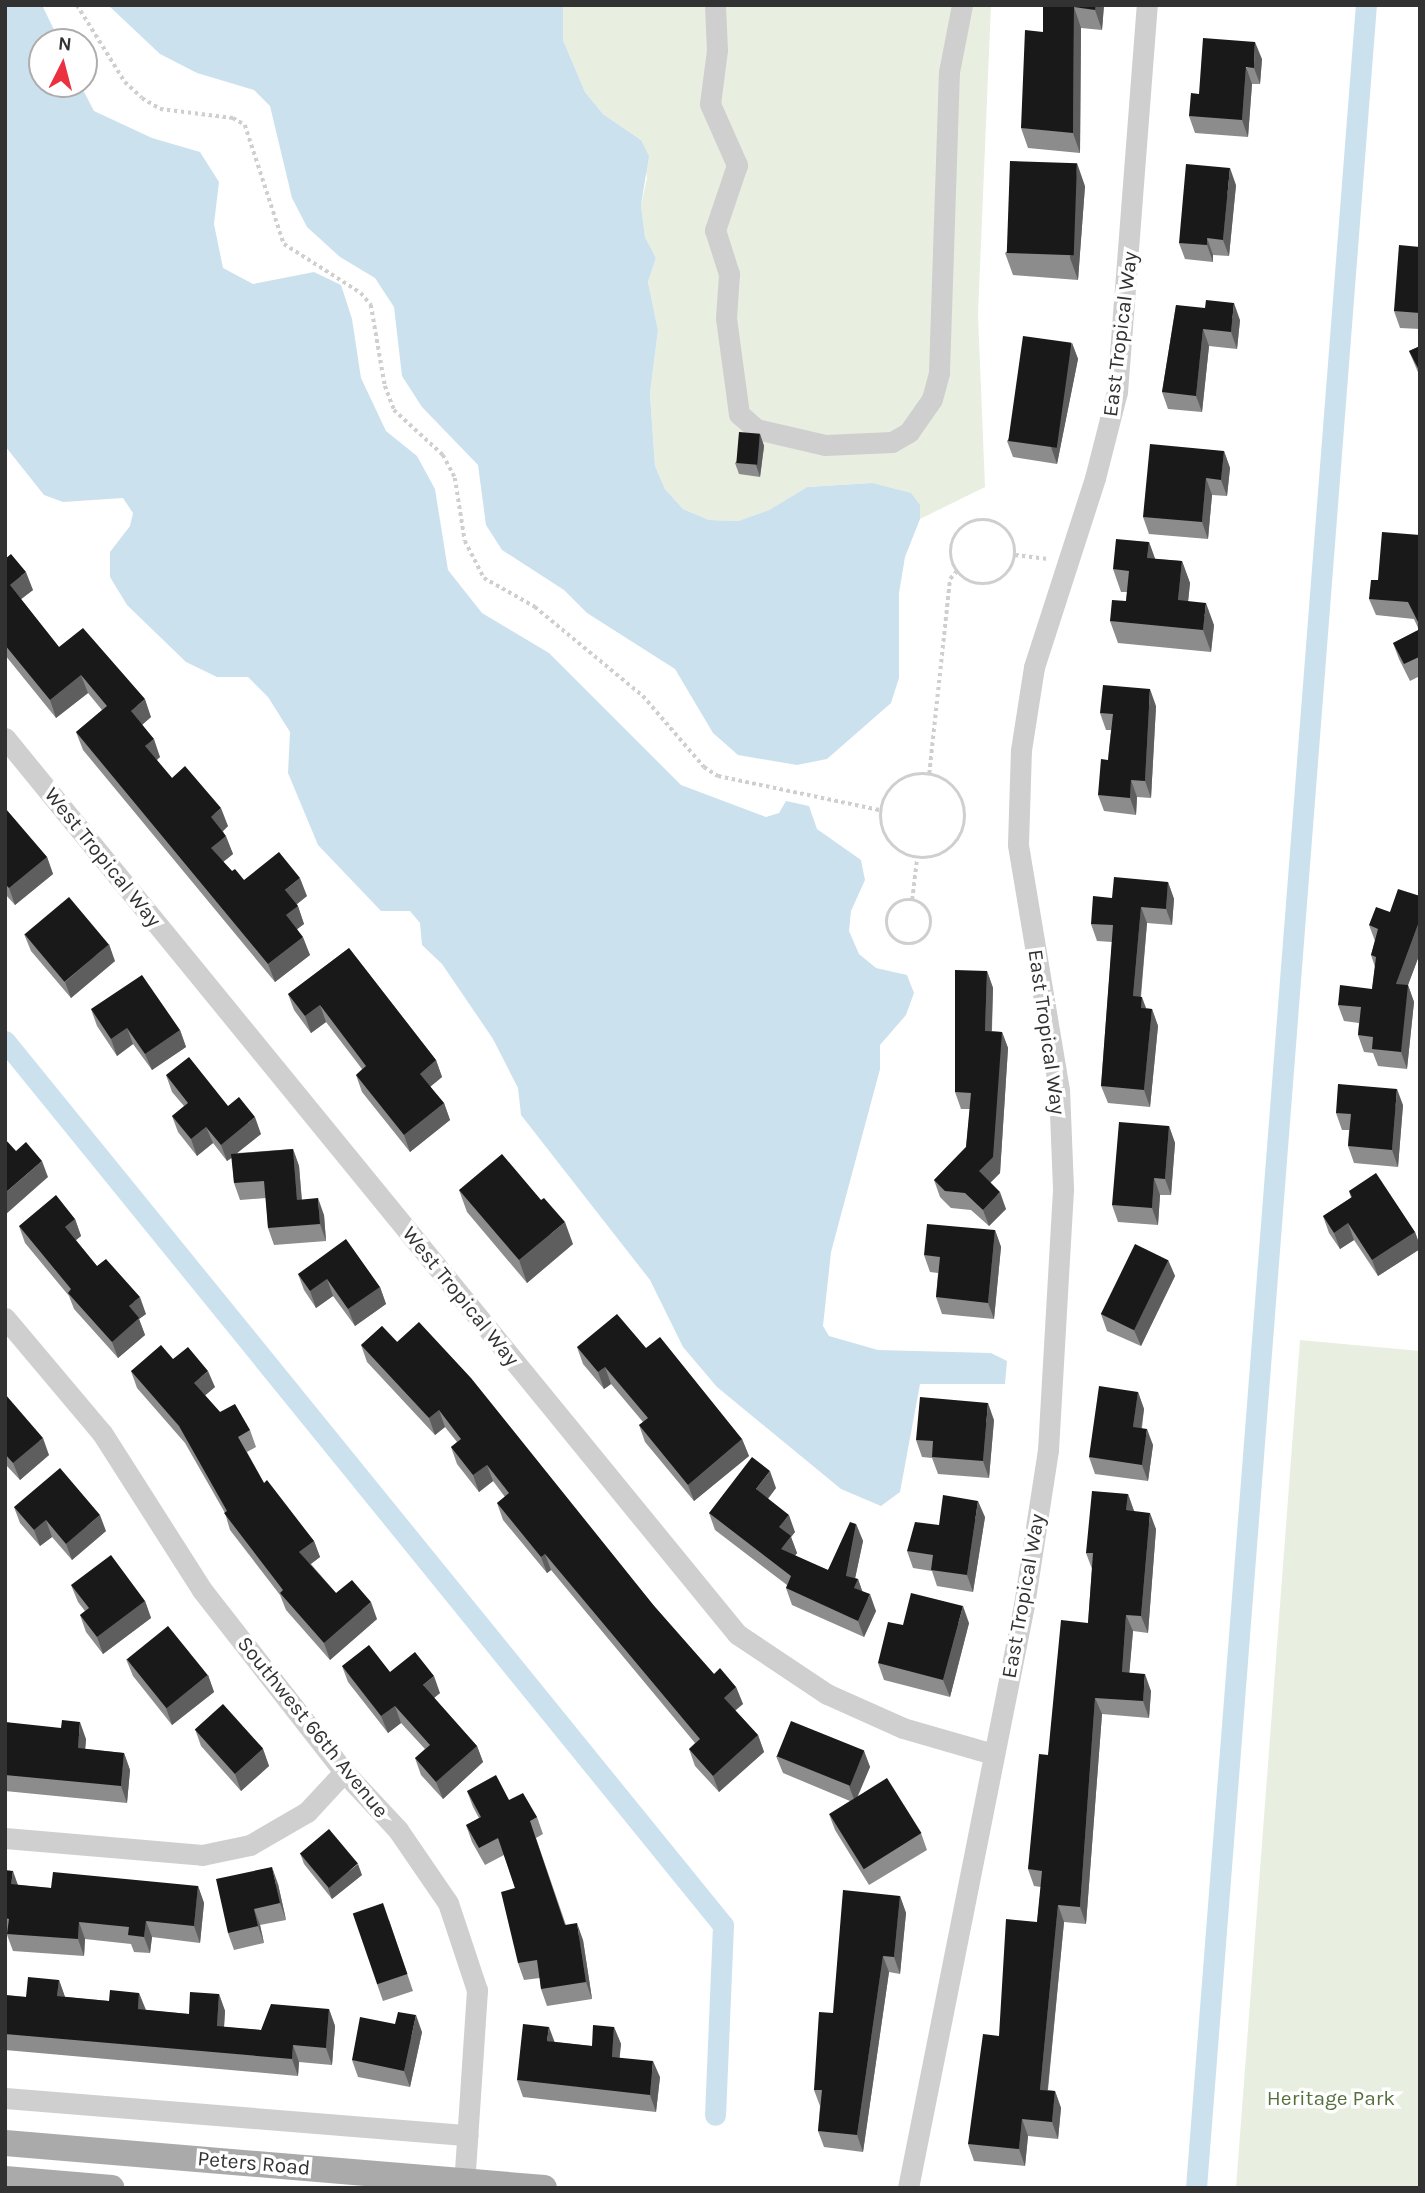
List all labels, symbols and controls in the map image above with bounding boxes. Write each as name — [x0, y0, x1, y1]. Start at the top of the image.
north arrow — [28, 28, 98, 98]
text: N — [57, 32, 73, 56]
street label: East Tropical Way — [1097, 250, 1143, 418]
street label: West Tropical Way — [39, 782, 167, 932]
street label: East Tropical Way — [1023, 948, 1071, 1116]
street label: West Tropical Way — [397, 1221, 525, 1371]
street label: East Tropical Way — [996, 1512, 1050, 1680]
street label: Southwest 66th Avenue — [232, 1631, 394, 1823]
park label: Heritage Park — [1267, 2085, 1395, 2111]
street label: Peters Road — [197, 2146, 311, 2180]

